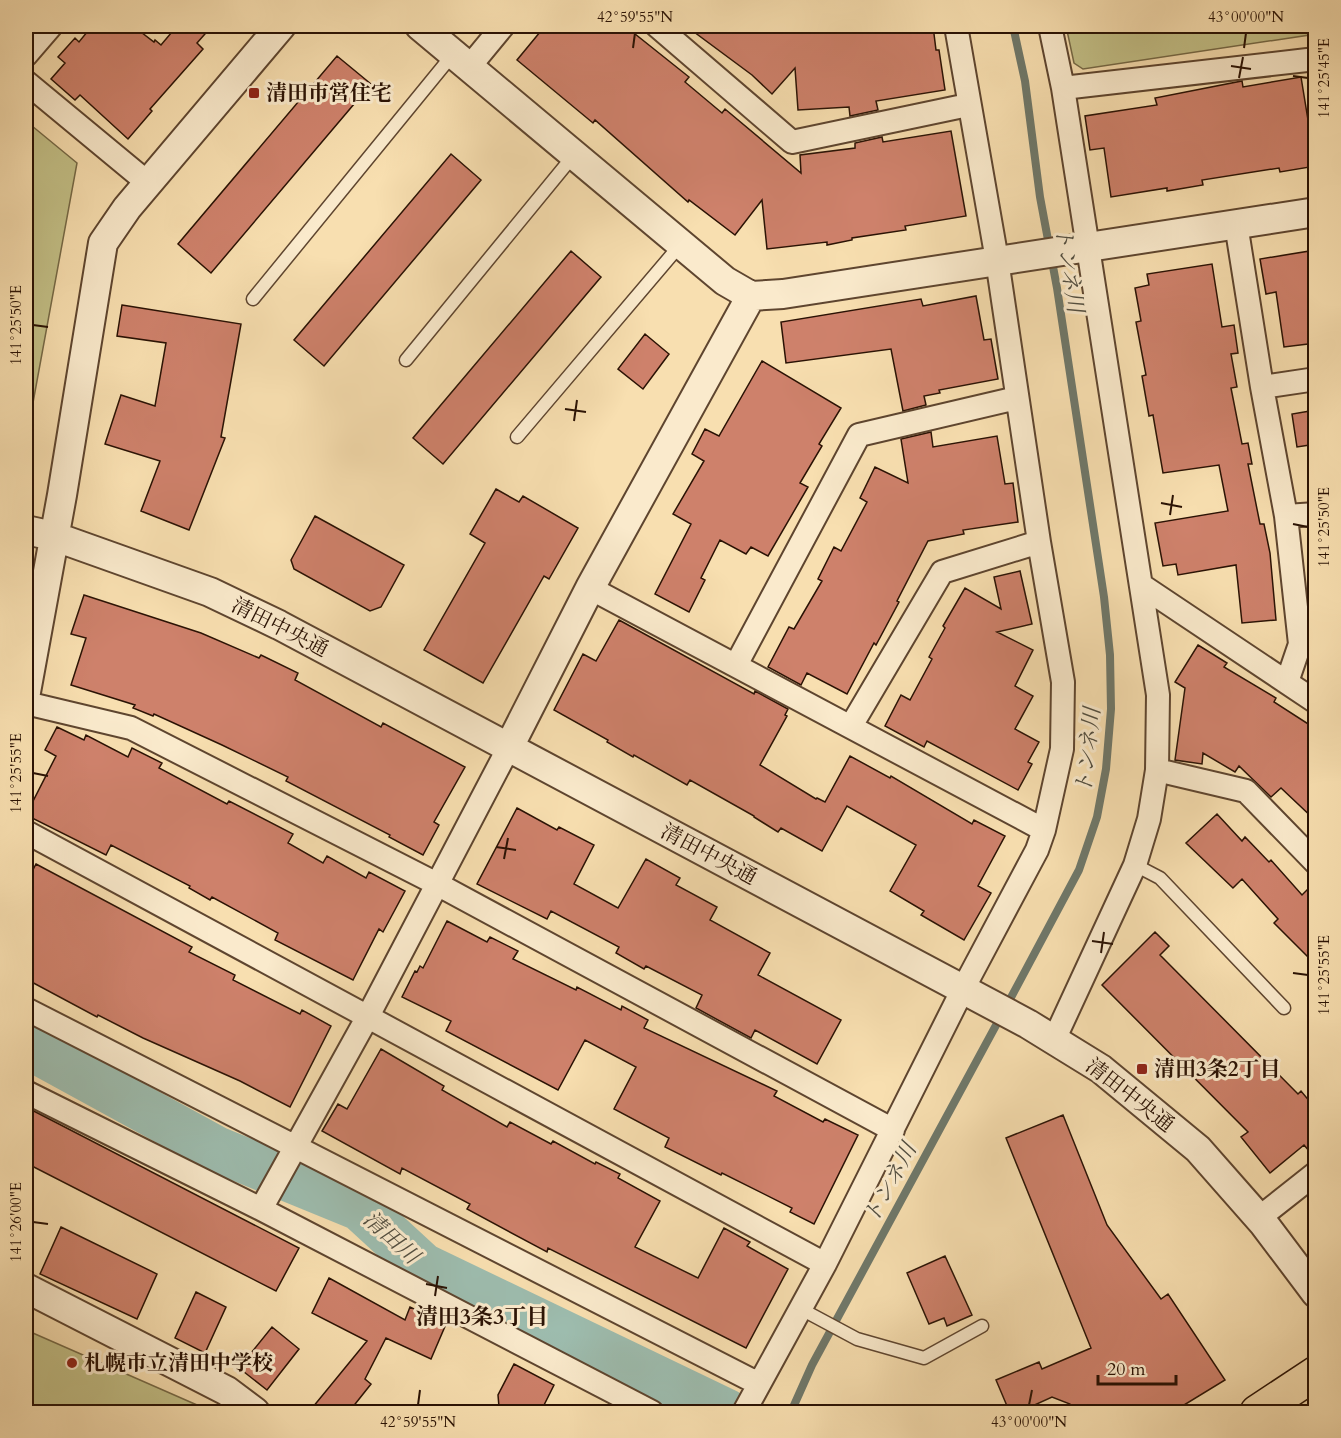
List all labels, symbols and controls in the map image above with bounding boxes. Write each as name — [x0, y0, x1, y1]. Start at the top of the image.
text: 42°59'55"N — [597, 7, 673, 27]
text: 43°00'00"N — [1208, 7, 1284, 27]
text: 141°25'45"E — [1314, 38, 1334, 118]
place label: 清田市営住宅 — [266, 79, 392, 108]
marker: 清田市営住宅 — [247, 86, 261, 100]
water label: トンネ川 — [1047, 224, 1091, 317]
text: 141°25'50"E — [6, 285, 26, 365]
text: 141°25'50"E — [1314, 487, 1334, 567]
street label: 清田中央通 — [226, 591, 333, 664]
water label: トンネ川 — [1069, 704, 1108, 796]
text: 141°25'55"E — [6, 733, 26, 813]
street label: 清田中央通 — [656, 817, 762, 892]
text: 141°25'55"E — [1314, 935, 1334, 1015]
street label: 清田中央通 — [1079, 1052, 1180, 1139]
place label: 清田3条2丁目 — [1154, 1055, 1281, 1084]
marker: 清田3条2丁目 — [1135, 1062, 1149, 1076]
water label: トンネ川 — [856, 1136, 925, 1229]
text: 141°26'00"E — [6, 1182, 26, 1262]
water label: 清田川 — [357, 1205, 427, 1272]
district label: 清田3条3丁目 — [416, 1302, 548, 1332]
scale bar — [1098, 1348, 1176, 1386]
place label: 札幌市立清田中学校 — [84, 1349, 273, 1378]
marker: 札幌市立清田中学校 — [65, 1356, 79, 1370]
text: 20 m — [1107, 1357, 1146, 1382]
text: 42°59'55"N — [380, 1412, 456, 1432]
text: 43°00'00"N — [991, 1412, 1067, 1432]

